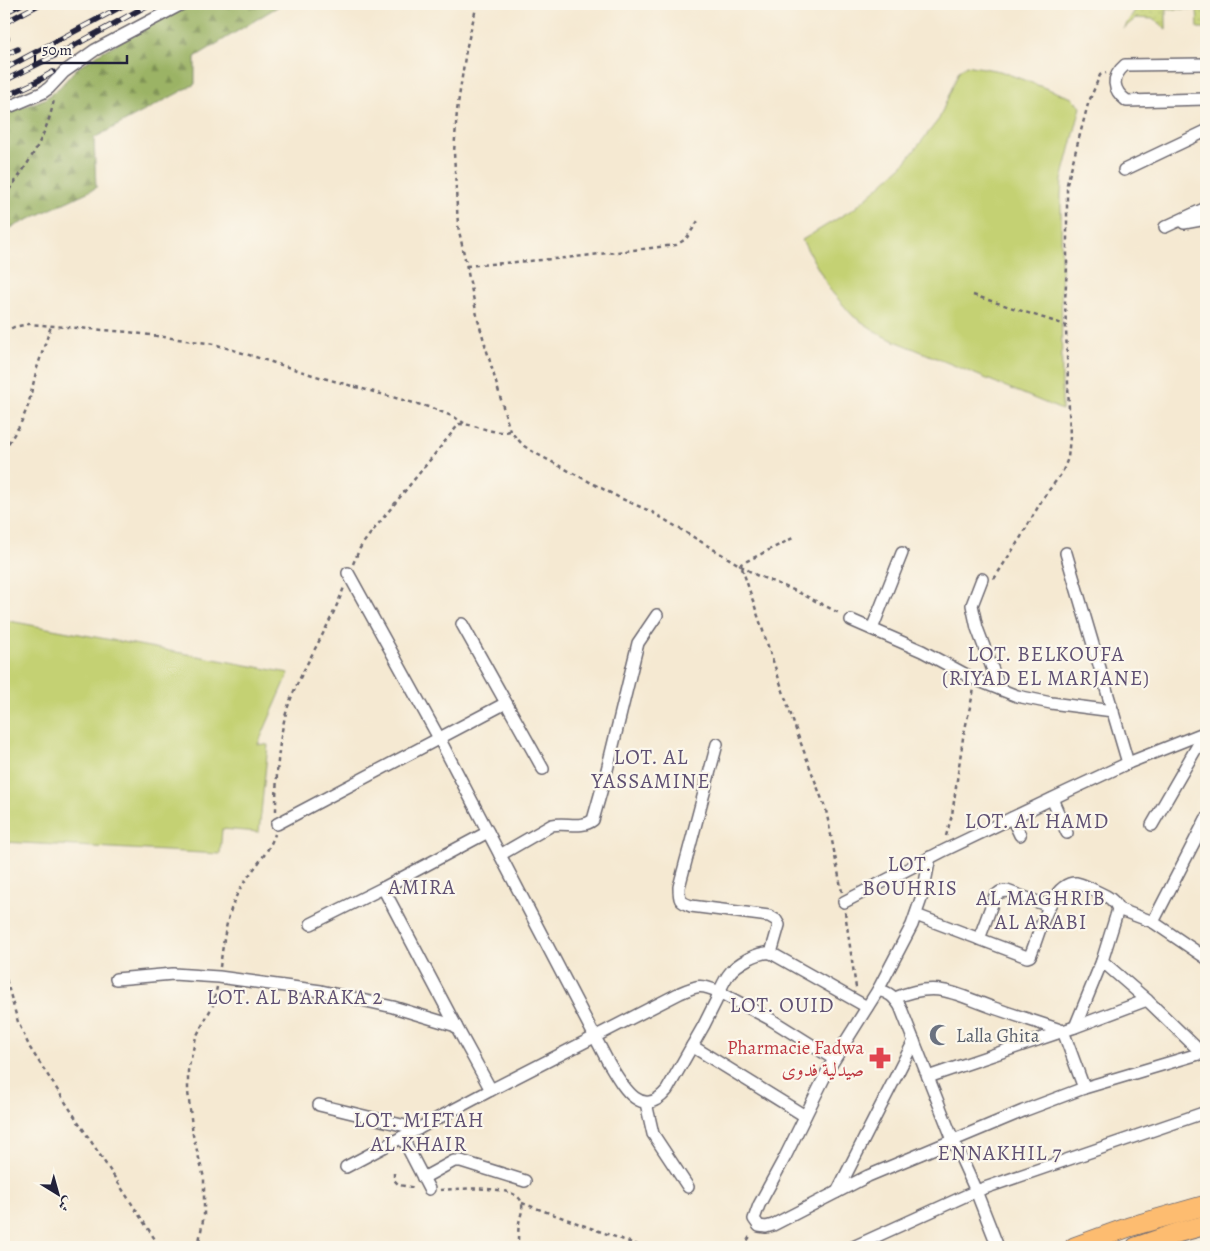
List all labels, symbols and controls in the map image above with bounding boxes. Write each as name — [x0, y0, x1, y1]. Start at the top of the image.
scale bar — [35, 32, 128, 64]
text: 50 m — [42, 40, 72, 60]
district label: LOT. BELKOUFA (RIYAD EL MARJANE) — [942, 640, 1150, 692]
district label: LOT. AL YASSAMINE — [590, 743, 711, 795]
district label: LOT. AL HAMD — [965, 807, 1109, 835]
district label: LOT. BOUHRIS — [862, 850, 958, 902]
district label: AMIRA — [387, 873, 456, 901]
district label: AL MAGHRIB AL ARABI — [975, 884, 1106, 936]
district label: LOT. AL BARAKA 2 — [206, 983, 384, 1011]
district label: LOT. OUID — [729, 991, 835, 1019]
mosque icon: Lalla Ghita — [927, 1022, 953, 1048]
place label: Lalla Ghita — [956, 1023, 1040, 1049]
place label: Pharmacie Fadwa صيدلية فدوى — [727, 1035, 864, 1083]
pharmacy icon: Pharmacie Fadwa صيدلية فدوى — [867, 1045, 893, 1071]
district label: LOT. MIFTAH AL KHAIR — [353, 1106, 485, 1158]
district label: ENNAKHIL 7 — [938, 1139, 1062, 1167]
north arrow — [32, 1168, 82, 1218]
text: ش — [54, 1192, 77, 1216]

